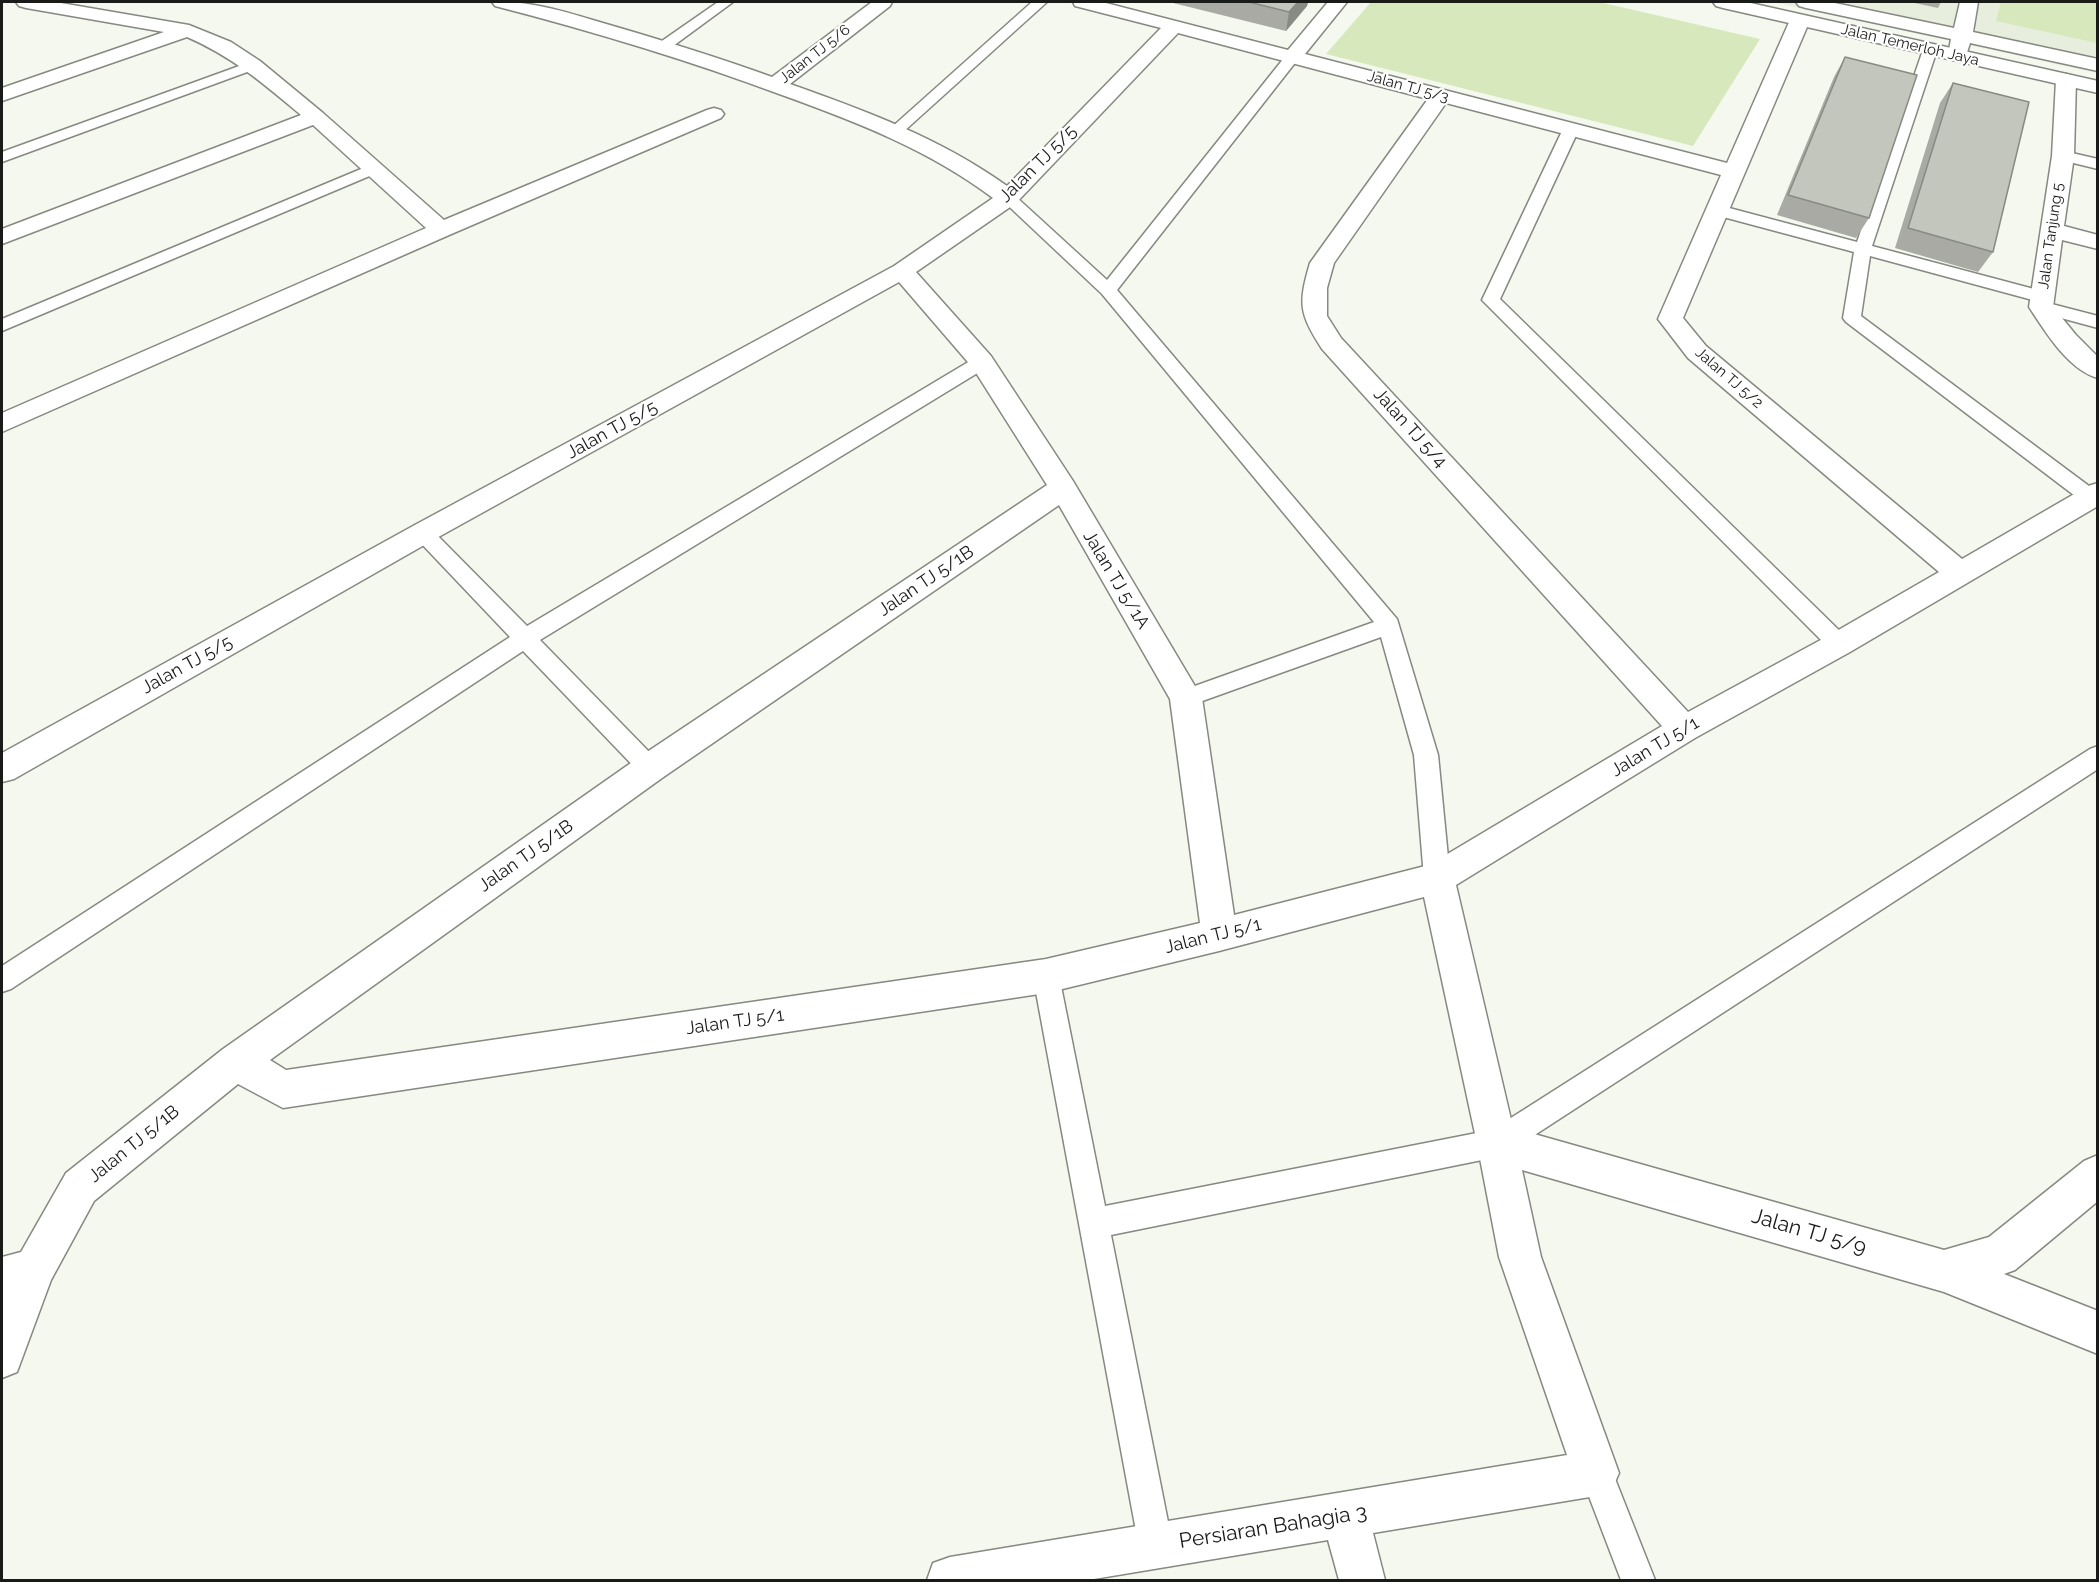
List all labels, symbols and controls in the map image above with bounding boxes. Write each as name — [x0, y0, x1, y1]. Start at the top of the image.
street label: Jalan Temerloh Jaya — [1839, 20, 1981, 70]
street label: Jalan TJ 5/6 — [776, 21, 854, 87]
street label: Jalan TJ 5/3 — [1365, 67, 1451, 107]
street label: Jalan TJ 5/5 — [995, 121, 1081, 207]
street label: Jalan Tanjung 5 — [2035, 182, 2067, 290]
street label: Jalan TJ 5/2 — [1692, 344, 1766, 412]
street label: Jalan TJ 5/4 — [1369, 384, 1451, 472]
street label: Jalan TJ 5/5 — [563, 396, 661, 464]
street label: Jalan TJ 5/1A — [1078, 527, 1154, 633]
street label: Jalan TJ 5/1B — [874, 541, 978, 621]
street label: Jalan TJ 5/5 — [138, 631, 236, 699]
street label: Jalan TJ 5/1 — [1607, 712, 1703, 782]
street label: Jalan TJ 5/1B — [475, 815, 577, 897]
street label: Jalan TJ 5/1 — [1163, 914, 1263, 958]
street label: Jalan TJ 5/1 — [685, 1004, 785, 1040]
street label: Jalan TJ 5/1B — [84, 1101, 184, 1187]
street label: Jalan TJ 5/9 — [1749, 1204, 1869, 1260]
street label: Persiaran Bahagia 3 — [1177, 1500, 1369, 1554]

